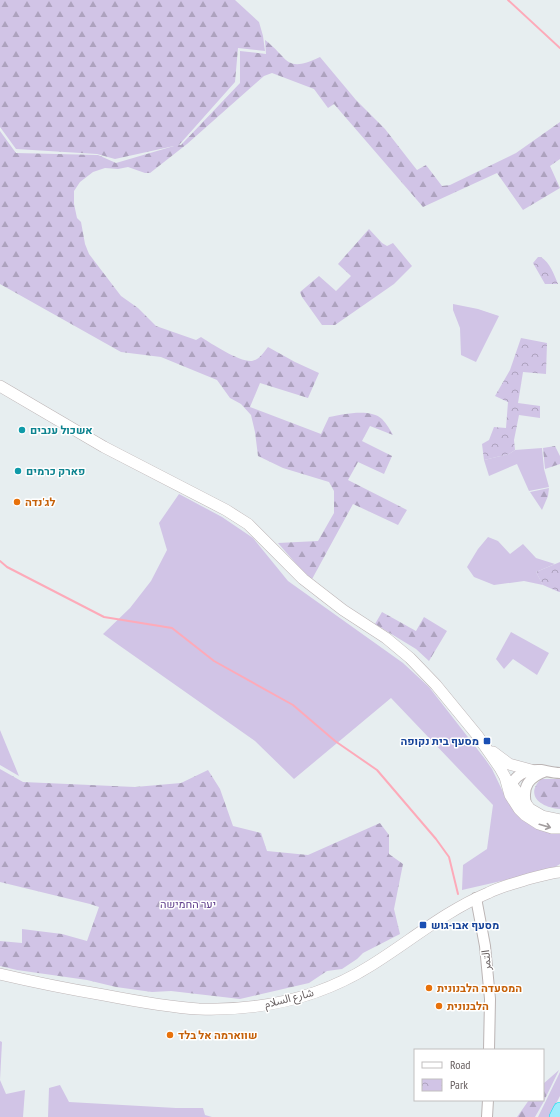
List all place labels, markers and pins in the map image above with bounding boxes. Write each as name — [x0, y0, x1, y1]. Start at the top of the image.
place label: אשכול ענבים — [30, 423, 93, 437]
marker: אשכול ענבים — [17, 425, 27, 435]
place label: פארק כרמים — [26, 464, 85, 478]
marker: פארק כרמים — [13, 466, 23, 476]
place label: לג'נדה — [25, 495, 56, 509]
marker: לג'נדה — [12, 497, 22, 507]
place label: מסעף בית נקופה — [400, 734, 479, 748]
marker: מסעף בית נקופה — [482, 736, 492, 746]
place label: מסעף אבו-גוש — [431, 918, 499, 932]
marker: מסעף אבו-גוש — [418, 920, 428, 930]
place label: המסעדה הלבנונית — [437, 981, 522, 995]
marker: המסעדה הלבנונית — [424, 983, 434, 993]
place label: הלבנונית — [447, 999, 489, 1013]
marker: הלבנונית — [434, 1001, 444, 1011]
place label: שווארמה אל בלד — [178, 1028, 257, 1042]
marker: שווארמה אל בלד — [165, 1030, 175, 1040]

